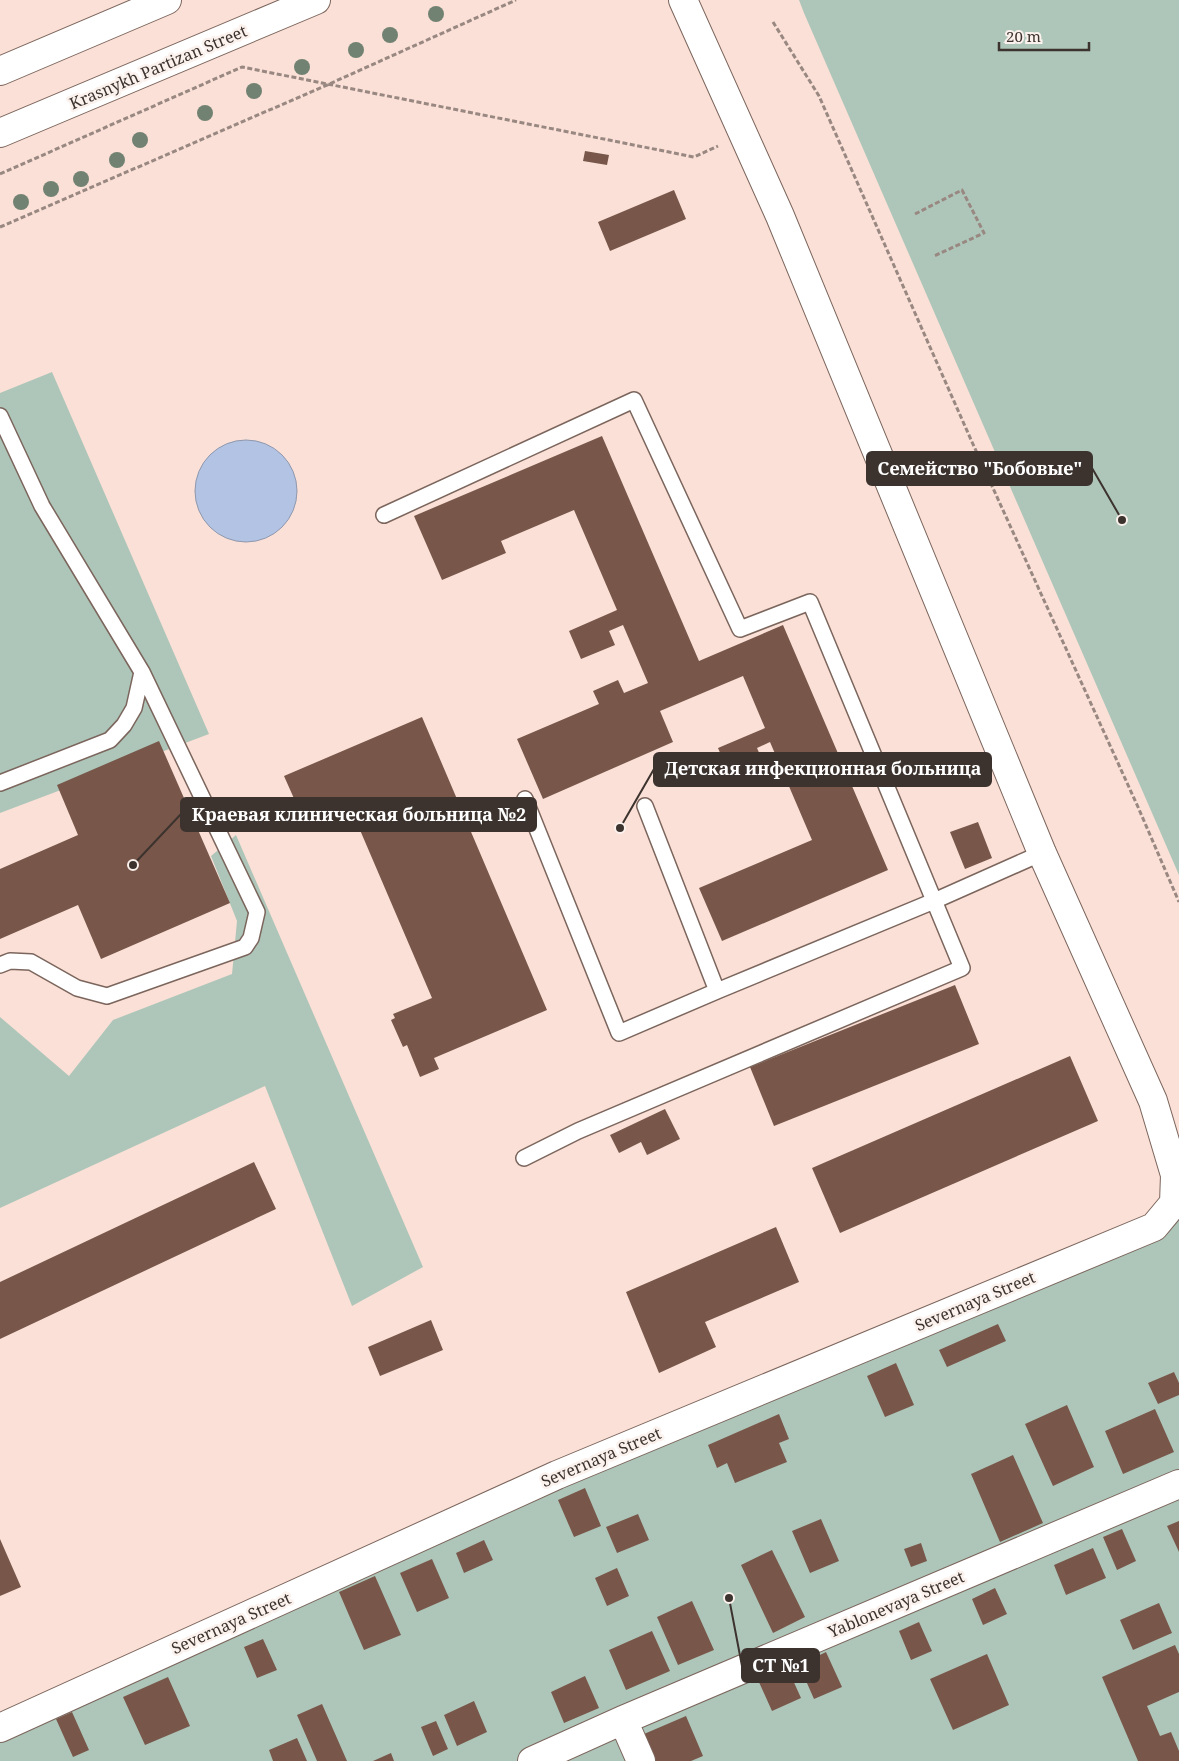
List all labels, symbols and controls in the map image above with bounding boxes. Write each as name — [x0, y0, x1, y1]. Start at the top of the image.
street label: Krasnykh Partizan Street — [66, 19, 250, 114]
scale bar — [999, 20, 1089, 52]
text: 20 m — [1006, 26, 1041, 46]
callout: Семейство "Бобовые" — [867, 452, 1092, 485]
text: Семейство "Бобовые" — [878, 456, 1082, 480]
callout: Детская инфекционная больница — [654, 753, 991, 786]
text: Детская инфекционная больница — [664, 756, 982, 780]
callout: Краевая клиническая больница №2 — [181, 798, 536, 831]
text: Краевая клиническая больница №2 — [192, 802, 526, 826]
street label: Severnaya Street — [912, 1266, 1039, 1336]
street label: Severnaya Street — [538, 1422, 665, 1492]
street label: Yablonevaya Street — [824, 1565, 968, 1643]
street label: Severnaya Street — [168, 1587, 294, 1659]
callout: СТ №1 — [742, 1649, 819, 1682]
text: СТ №1 — [752, 1653, 810, 1677]

